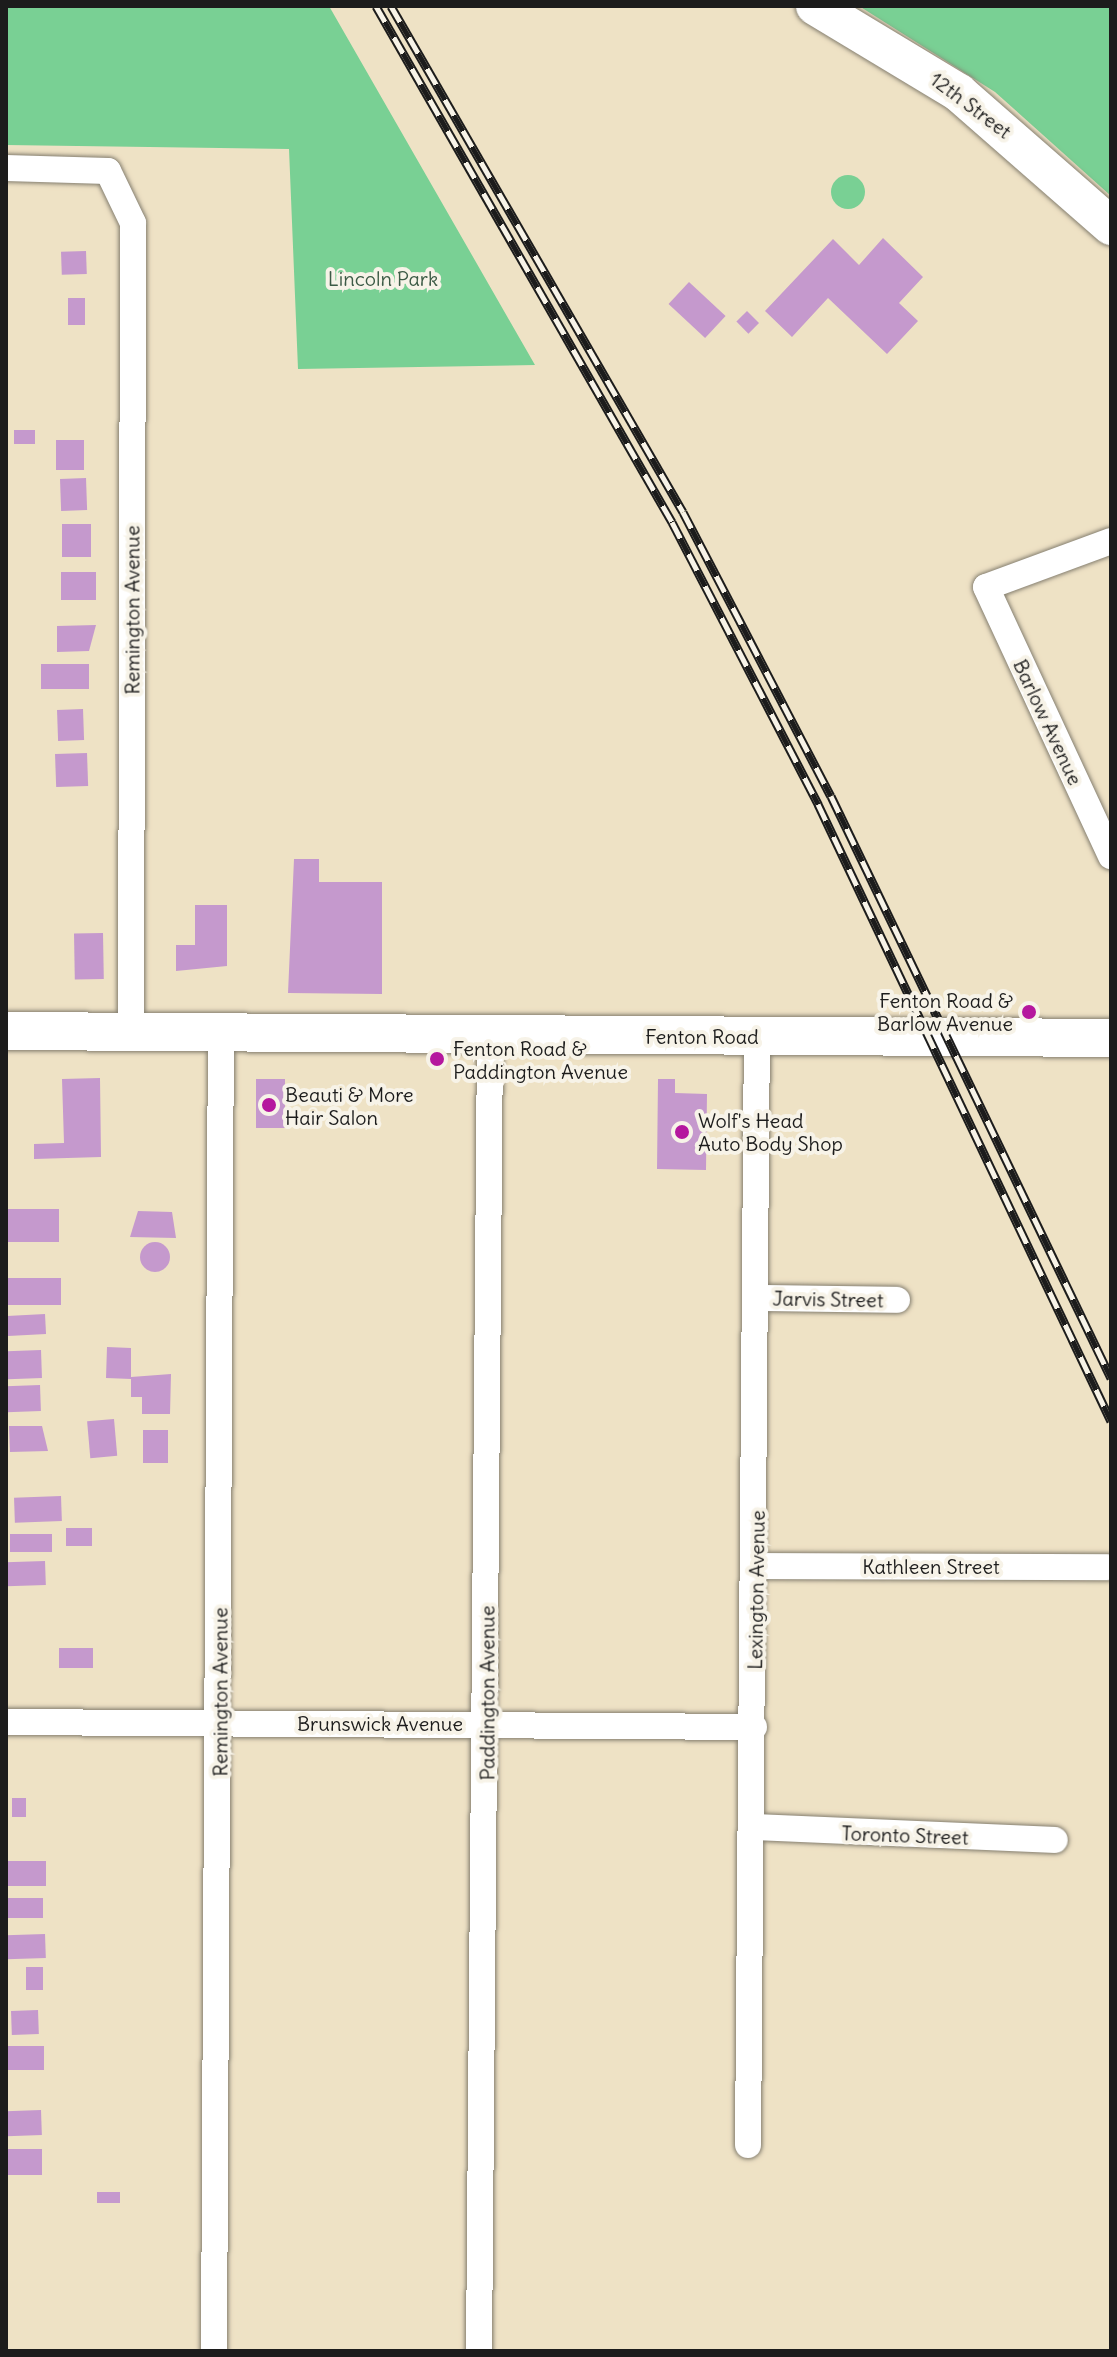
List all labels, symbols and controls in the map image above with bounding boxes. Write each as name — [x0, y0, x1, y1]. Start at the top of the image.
street label: 12th Street — [926, 67, 1016, 143]
park label: Lincoln Park — [328, 266, 438, 290]
street label: Remington Avenue — [120, 525, 144, 695]
street label: Barlow Avenue — [1008, 655, 1088, 789]
place label: Fenton Road & Barlow Avenue — [877, 988, 1013, 1035]
marker: Fenton Road & Barlow Avenue — [1020, 1003, 1038, 1021]
street label: Fenton Road — [645, 1024, 759, 1048]
place label: Fenton Road & Paddington Avenue — [453, 1036, 628, 1083]
marker: Fenton Road & Paddington Avenue — [428, 1050, 446, 1068]
place label: Beauti & More Hair Salon — [285, 1082, 414, 1129]
marker: Beauti & More Hair Salon — [260, 1096, 278, 1114]
place label: Wolf's Head Auto Body Shop — [698, 1108, 843, 1155]
marker: Wolf's Head Auto Body Shop — [673, 1123, 691, 1141]
street label: Jarvis Street — [772, 1286, 884, 1312]
street label: Lexington Avenue — [743, 1510, 769, 1670]
street label: Kathleen Street — [862, 1554, 1000, 1578]
street label: Paddington Avenue — [475, 1606, 499, 1780]
street label: Remington Avenue — [208, 1607, 232, 1777]
street label: Brunswick Avenue — [297, 1711, 463, 1735]
street label: Toronto Street — [841, 1821, 969, 1849]

